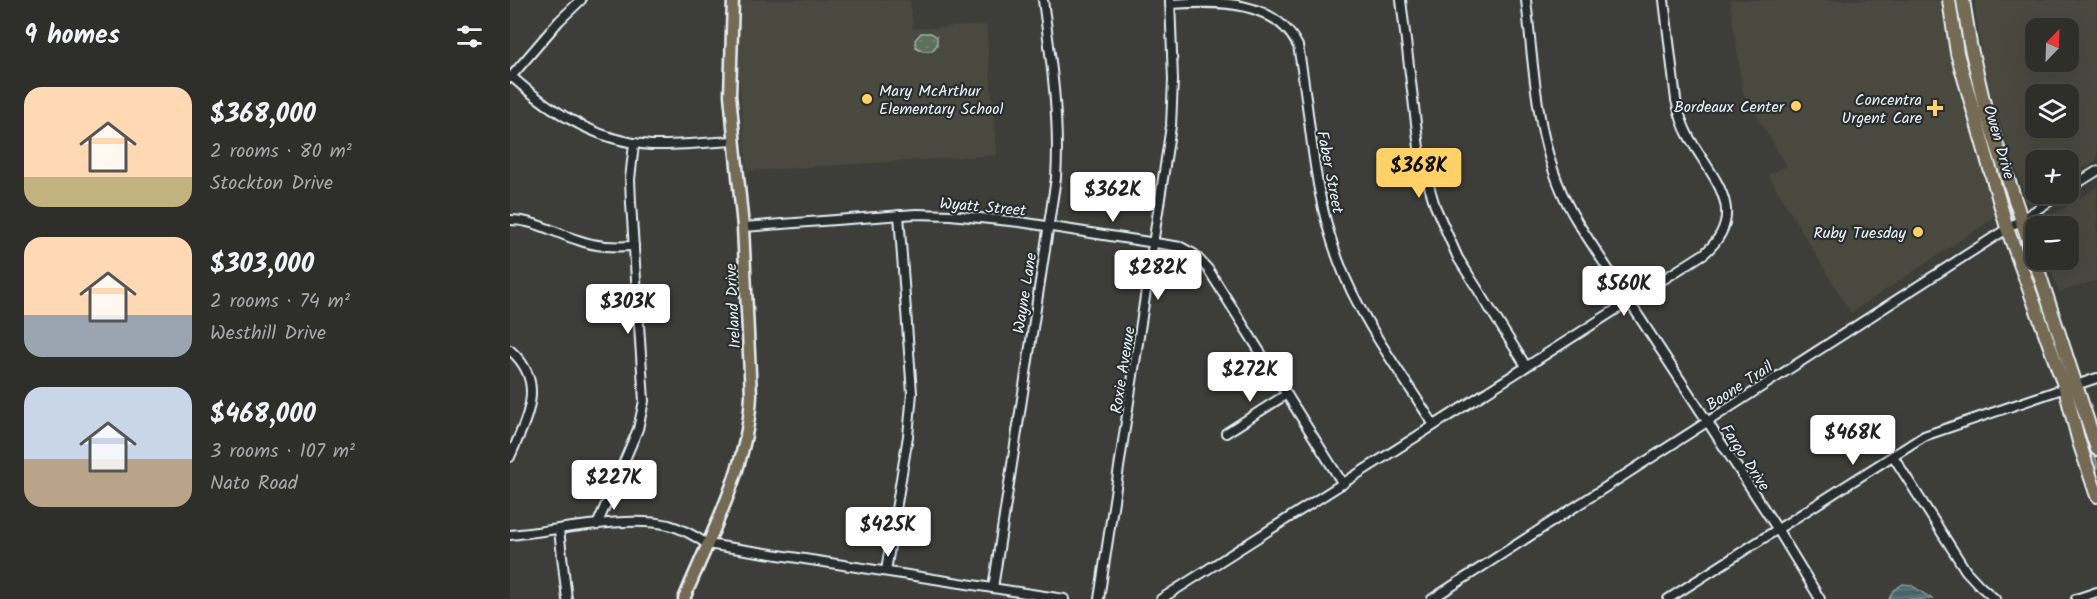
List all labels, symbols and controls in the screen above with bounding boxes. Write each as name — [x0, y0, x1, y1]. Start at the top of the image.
text: 9 homes — [24, 15, 120, 57]
north arrow — [2025, 18, 2079, 72]
map controls — [2025, 18, 2079, 270]
icon: filters — [453, 20, 486, 53]
place label: Mary McArthur Elementary School — [879, 79, 1004, 122]
button: layers — [2025, 84, 2079, 138]
place label: Concentra Urgent Care — [1842, 88, 1922, 131]
marker: Mary McArthur Elementary School — [860, 92, 874, 106]
text: $368,000 — [210, 94, 316, 136]
place label: Bordeaux Center — [1674, 95, 1786, 120]
marker: Bordeaux Center — [1789, 99, 1803, 113]
marker: Concentra Urgent Care — [1926, 99, 1944, 117]
street label: Owen Drive — [1976, 102, 2021, 182]
icon: home — [72, 111, 144, 183]
street label: Faber Street — [1309, 129, 1350, 217]
text: 2 rooms · 80 m² — [210, 136, 352, 168]
pin: $368K — [1377, 148, 1461, 199]
button: + — [2025, 150, 2079, 204]
text: $368K — [1390, 151, 1448, 183]
text: Stockton Drive — [210, 168, 333, 200]
pin: $362K — [1071, 172, 1155, 223]
text: $362K — [1084, 175, 1142, 207]
street label: Wyatt Street — [938, 191, 1028, 224]
button: − — [2025, 216, 2079, 270]
place label: Ruby Tuesday — [1813, 221, 1906, 246]
marker: Ruby Tuesday — [1911, 225, 1925, 239]
text: $303,000 — [210, 244, 314, 286]
pin: $282K — [1116, 250, 1200, 301]
street label: Wayne Lane — [1007, 251, 1044, 336]
text: $282K — [1129, 253, 1188, 285]
icon: home — [72, 261, 144, 333]
street label: Ireland Drive — [719, 263, 748, 349]
pin: $560K — [1582, 266, 1666, 317]
text: $560K — [1596, 269, 1652, 301]
pin: $303K — [586, 284, 670, 335]
text: 2 rooms · 74 m² — [210, 286, 350, 318]
text: $303K — [600, 287, 656, 319]
text: Westhill Drive — [210, 318, 326, 350]
street label: Roxie Avenue — [1104, 325, 1143, 416]
pin: $272K — [1208, 352, 1292, 403]
text: $272K — [1222, 355, 1278, 387]
street label: Boone Trail — [1701, 355, 1779, 417]
text: $468,000 — [210, 394, 316, 436]
icon: home — [72, 411, 144, 483]
pin: $468K — [1811, 415, 1895, 466]
text: $468K — [1824, 418, 1882, 450]
street label: Fargo Drive — [1714, 419, 1776, 496]
text: 3 rooms · 107 m² — [210, 436, 355, 468]
pin: $227K — [572, 460, 656, 511]
text: $227K — [586, 463, 642, 495]
text: Nato Road — [210, 468, 298, 500]
pin: $425K — [846, 507, 930, 558]
text: $425K — [860, 510, 916, 542]

